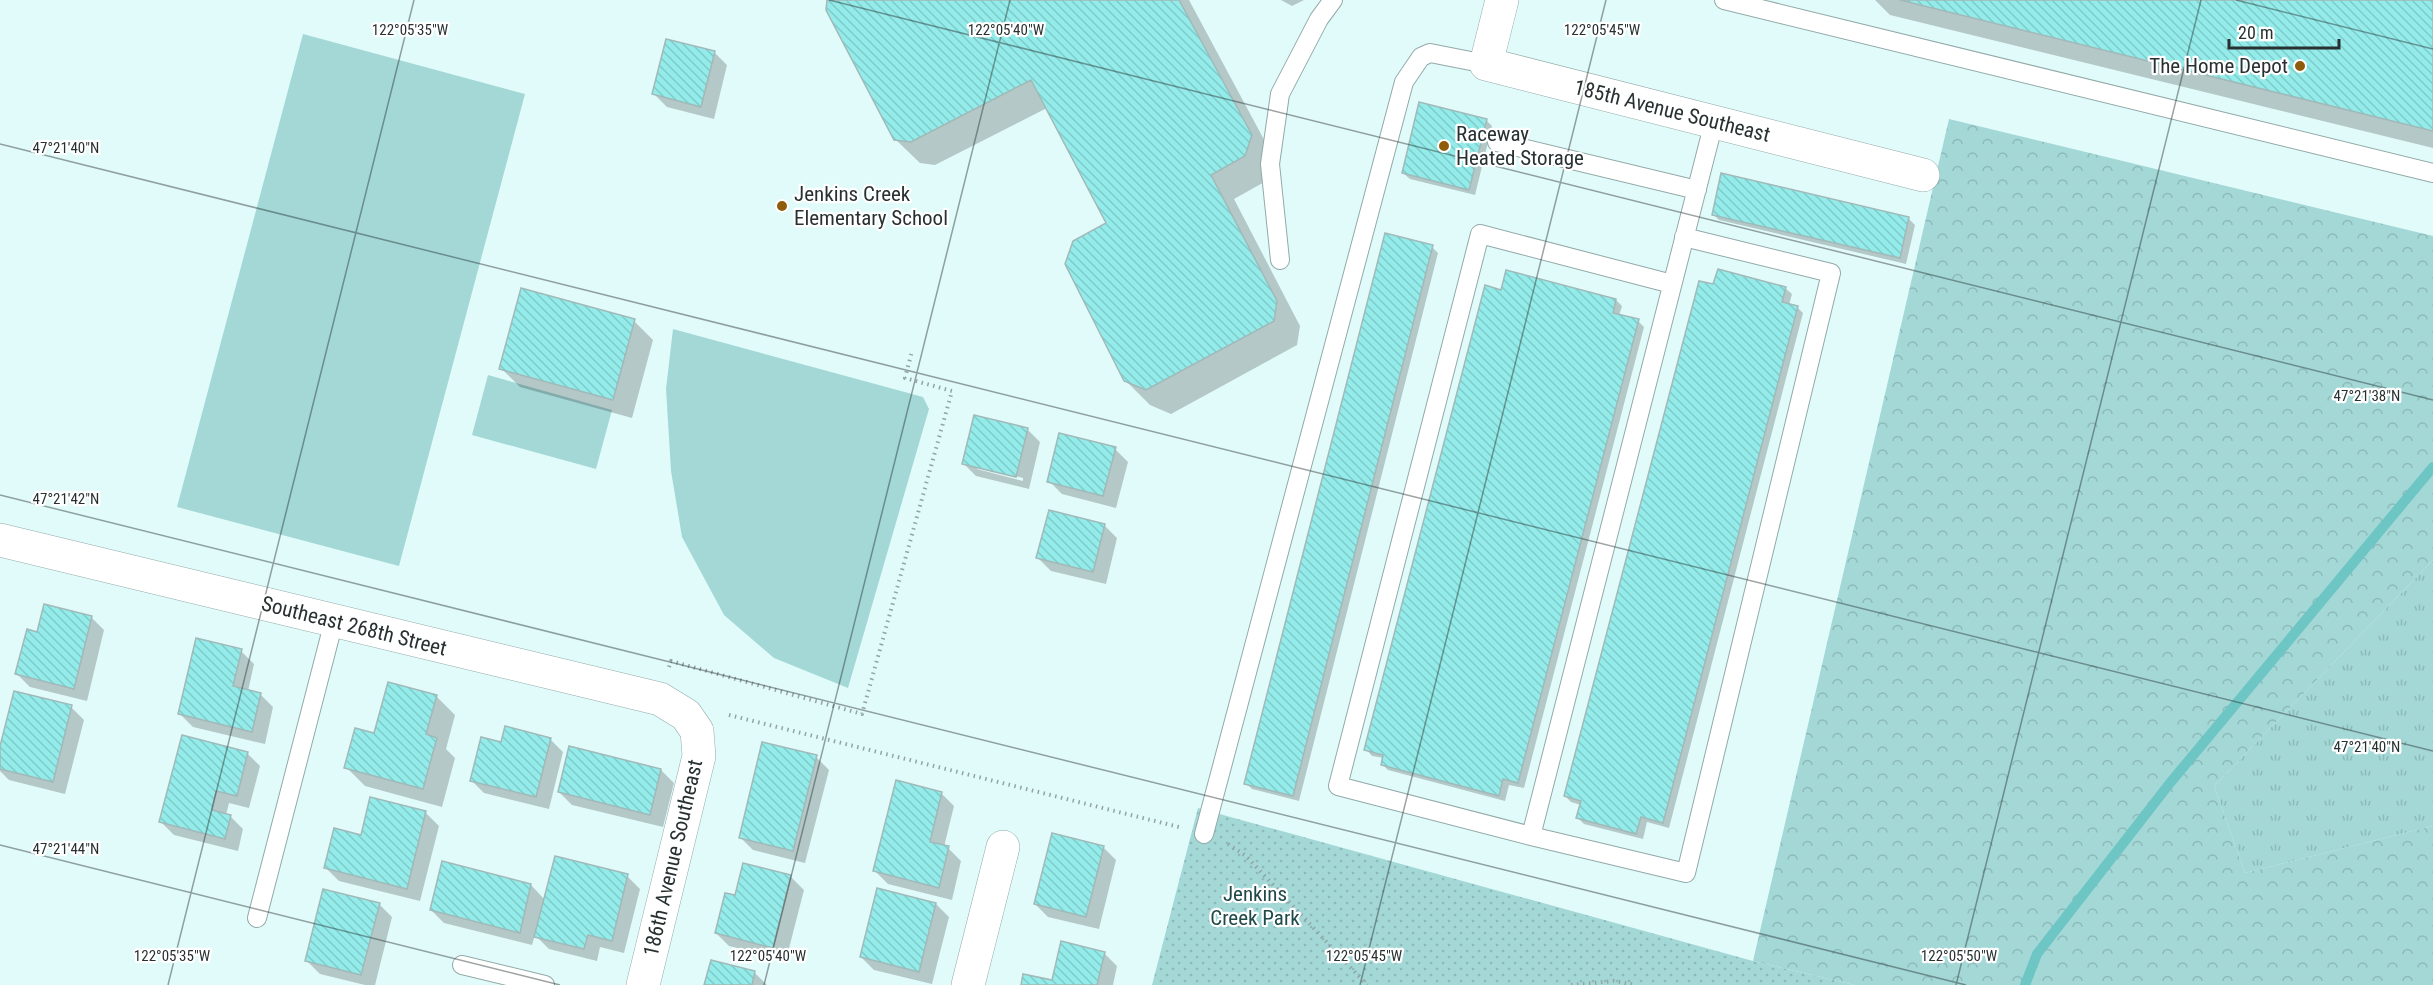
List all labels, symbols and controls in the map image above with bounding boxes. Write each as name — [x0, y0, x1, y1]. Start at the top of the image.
scale bar — [2229, 12, 2338, 50]
text: 122°05'35"W — [372, 21, 449, 39]
text: 122°05'40"W — [968, 21, 1045, 39]
text: 122°05'45"W — [1564, 21, 1641, 39]
text: 20 m — [2238, 22, 2273, 43]
place label: The Home Depot — [2149, 54, 2288, 78]
marker: The Home Depot — [2293, 59, 2307, 73]
street label: 185th Avenue Southeast — [1571, 75, 1773, 147]
place label: Raceway Heated Storage — [1456, 122, 1584, 170]
text: 47°21'40"N — [33, 139, 99, 157]
marker: Raceway Heated Storage — [1437, 139, 1451, 153]
place label: Jenkins Creek Elementary School — [794, 182, 948, 230]
marker: Jenkins Creek Elementary School — [775, 199, 789, 213]
text: 47°21'38"N — [2334, 387, 2400, 405]
text: 47°21'42"N — [33, 490, 99, 508]
street label: Southeast 268th Street — [259, 591, 449, 661]
text: 47°21'40"N — [2334, 738, 2400, 756]
street label: 186th Avenue Southeast — [639, 757, 707, 959]
text: 47°21'44"N — [33, 840, 99, 858]
park label: Jenkins Creek Park — [1210, 882, 1300, 930]
text: 122°05'35"W — [134, 947, 211, 965]
text: 122°05'40"W — [730, 947, 807, 965]
text: 122°05'45"W — [1326, 947, 1403, 965]
text: 122°05'50"W — [1921, 947, 1998, 965]

